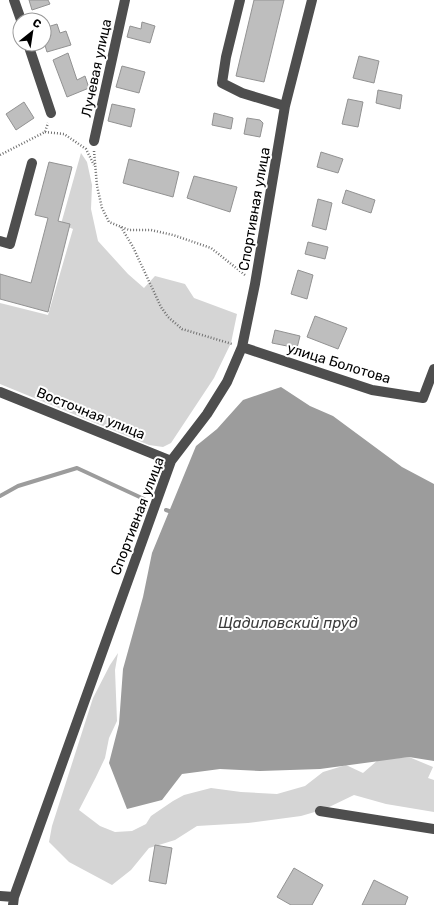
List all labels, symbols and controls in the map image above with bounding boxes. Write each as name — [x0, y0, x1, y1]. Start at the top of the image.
north arrow — [12, 12, 52, 52]
text: С — [30, 16, 44, 31]
street label: Лучевая улица — [78, 17, 115, 119]
street label: Спортивная улица — [235, 146, 274, 272]
street label: улица Болотова — [285, 340, 393, 387]
street label: Восточная улица — [34, 384, 148, 443]
street label: Спортивная улица — [107, 455, 168, 578]
water label: Щадиловский пруд — [218, 614, 358, 632]

